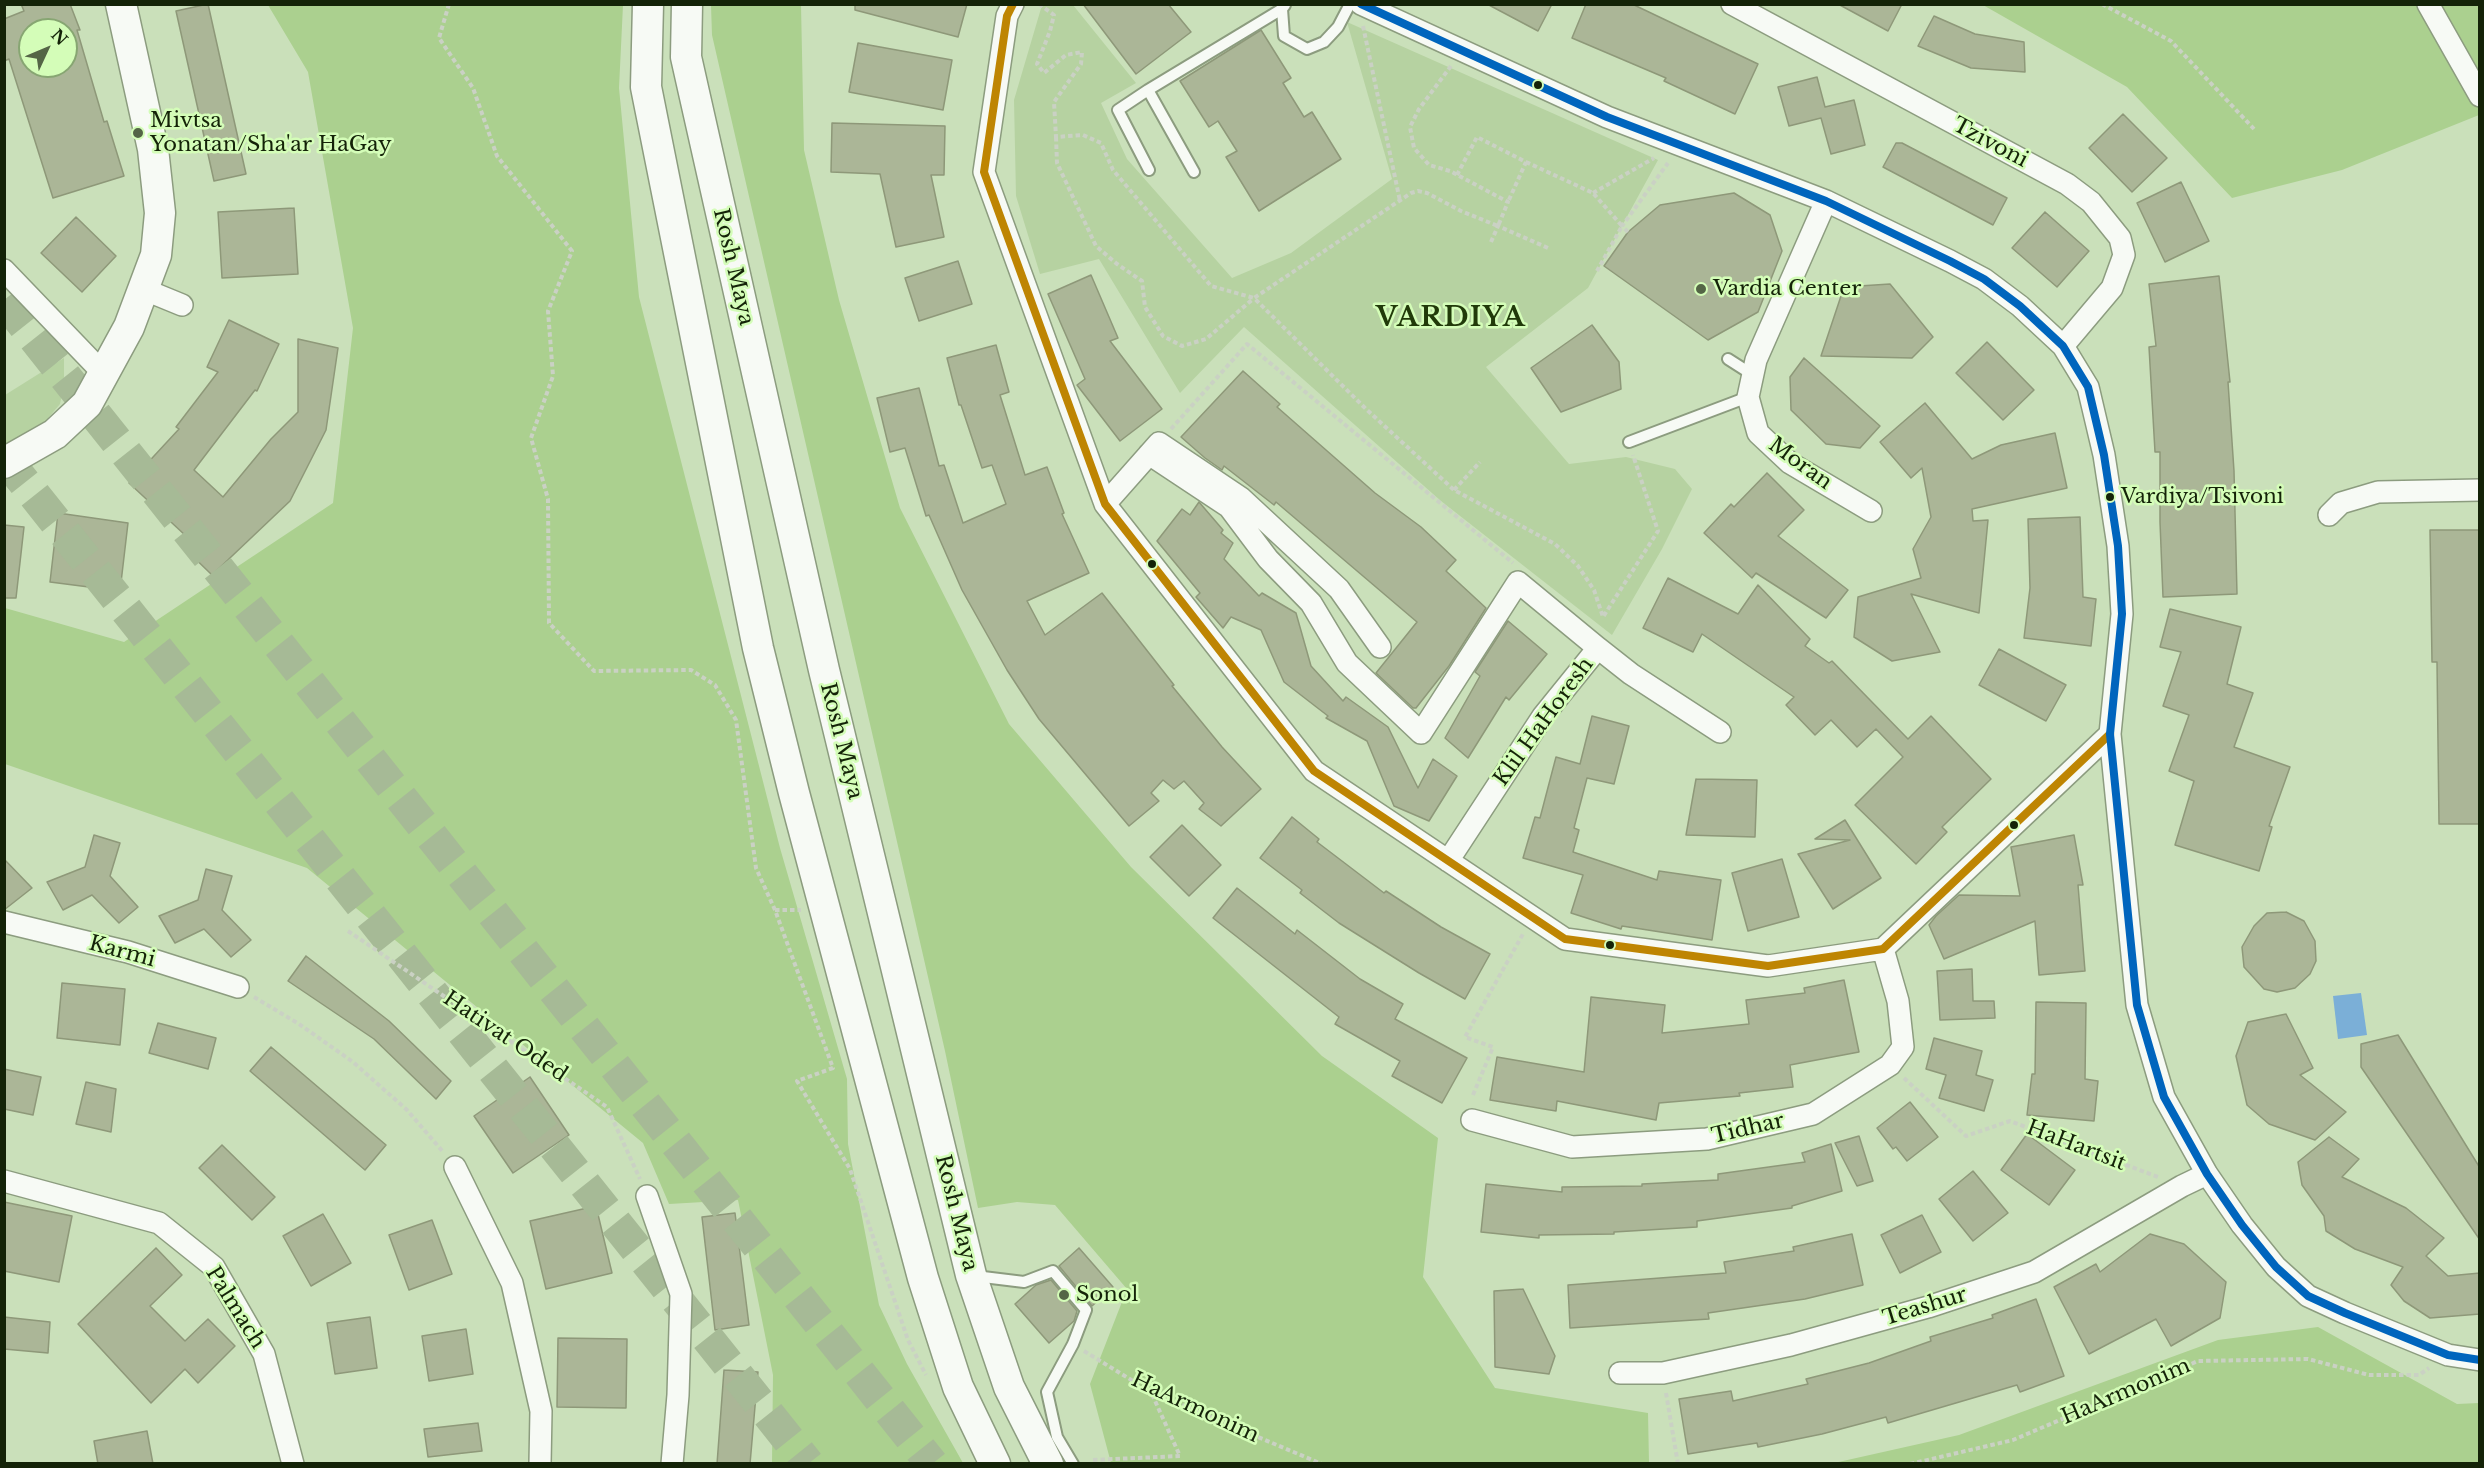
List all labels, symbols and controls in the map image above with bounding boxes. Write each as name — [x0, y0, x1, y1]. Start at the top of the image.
north arrow — [18, 18, 78, 78]
text: N — [47, 25, 72, 49]
unlabelled marker — [1532, 79, 1544, 91]
place label: Mivtsa Yonatan/Sha'ar HaGay — [150, 108, 392, 158]
street label: Tzivoni — [1948, 113, 2032, 173]
marker: Mivtsa Yonatan/Sha'ar HaGay — [131, 126, 145, 140]
street label: Rosh Maya — [707, 206, 759, 328]
place label: Vardia Center — [1713, 276, 1861, 302]
marker: Vardia Center — [1694, 282, 1708, 296]
district label: VARDIYA — [1376, 302, 1526, 334]
street label: Moran — [1763, 433, 1837, 495]
place label: Vardiya/Tsivoni — [2121, 485, 2284, 509]
marker: Vardiya/Tsivoni — [2104, 491, 2116, 503]
unlabelled marker — [1146, 558, 1158, 570]
street label: Klil HaHoresh — [1489, 653, 1599, 791]
street label: Rosh Maya — [814, 680, 868, 802]
unlabelled marker — [2008, 819, 2020, 831]
street label: Karmi — [86, 931, 158, 973]
unlabelled marker — [1604, 939, 1616, 951]
street label: Hativat Oded — [438, 986, 572, 1088]
street label: Tidhar — [1709, 1108, 1787, 1150]
street label: HaHartsit — [2023, 1115, 2129, 1177]
street label: Rosh Maya — [929, 1152, 983, 1274]
street label: Palmach — [200, 1262, 270, 1354]
place label: Sonol — [1076, 1282, 1138, 1308]
street label: Teashur — [1880, 1282, 1970, 1332]
marker: Sonol — [1057, 1288, 1071, 1302]
street label: HaArmonim — [2058, 1353, 2194, 1431]
street label: HaArmonim — [1127, 1367, 1263, 1449]

